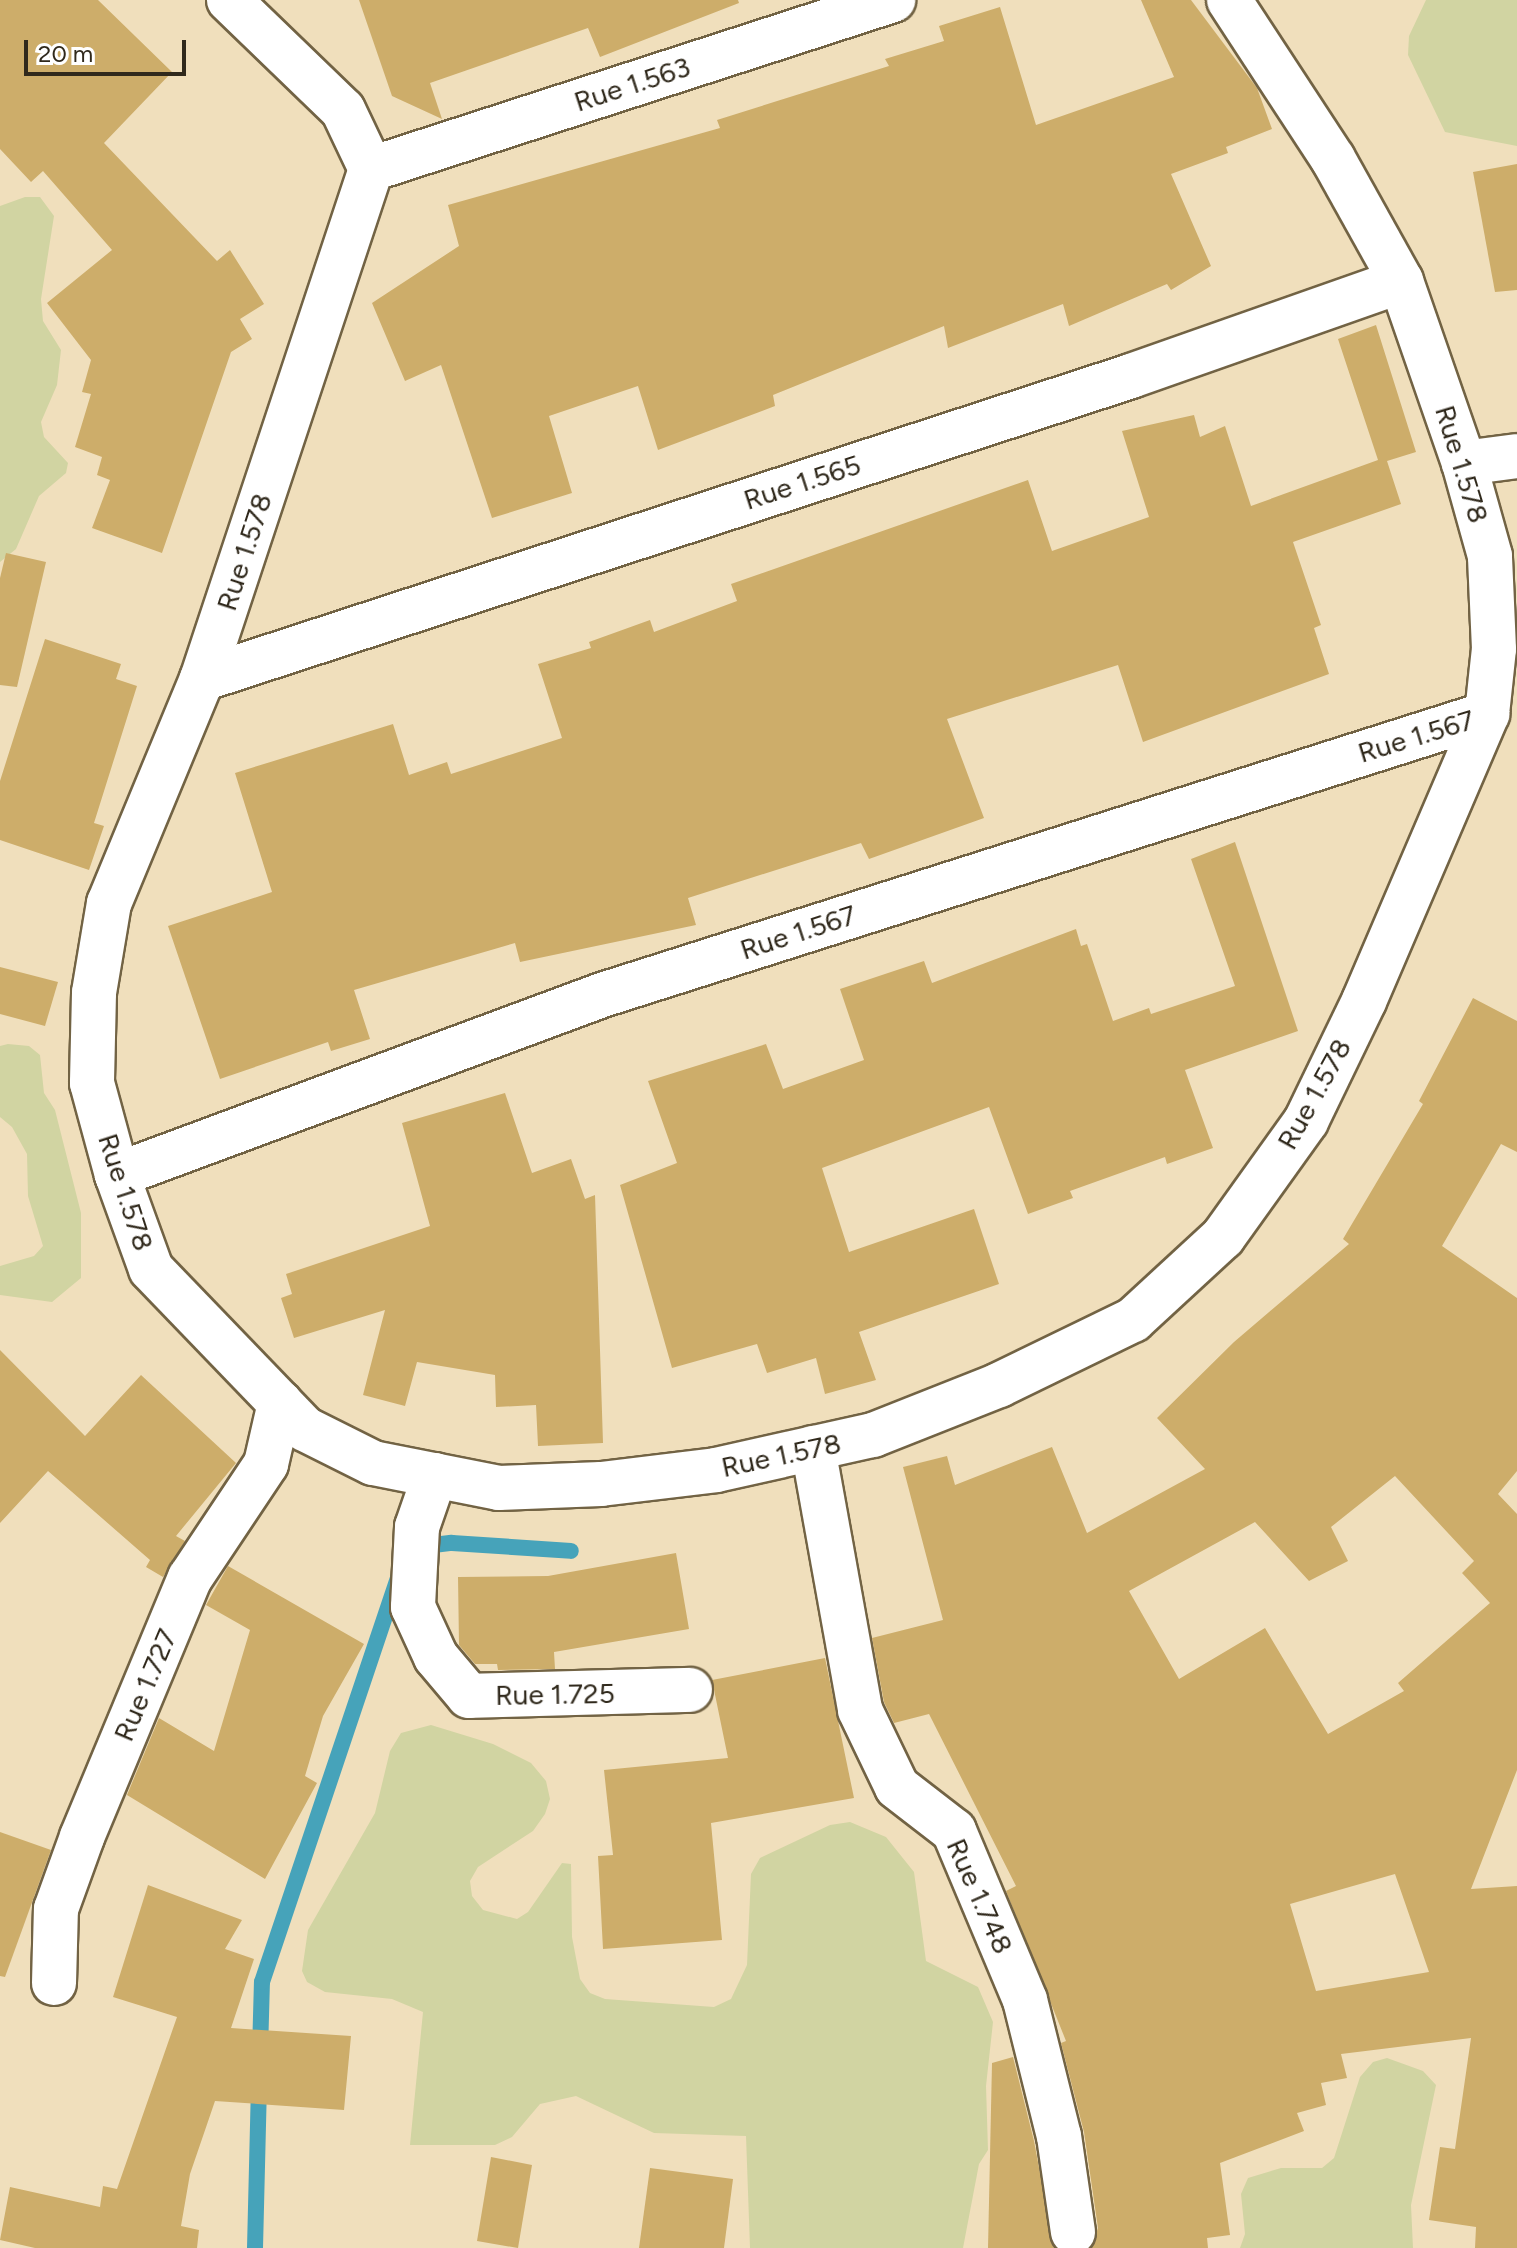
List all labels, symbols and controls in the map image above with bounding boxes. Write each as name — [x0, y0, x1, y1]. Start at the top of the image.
scale bar — [28, 24, 190, 74]
text: 20 m — [38, 39, 93, 68]
street label: Rue 1.563 — [570, 49, 694, 119]
street label: Rue 1.578 — [1428, 401, 1496, 527]
street label: Rue 1.565 — [739, 447, 865, 517]
street label: Rue 1.578 — [209, 489, 279, 615]
street label: Rue 1.567 — [1354, 702, 1478, 770]
street label: Rue 1.567 — [736, 898, 860, 966]
street label: Rue 1.578 — [1270, 1033, 1358, 1155]
street label: Rue 1.578 — [91, 1129, 161, 1255]
street label: Rue 1.578 — [718, 1426, 844, 1484]
street label: Rue 1.727 — [106, 1624, 184, 1746]
street label: Rue 1.725 — [495, 1676, 615, 1712]
street label: Rue 1.748 — [940, 1833, 1020, 1959]

